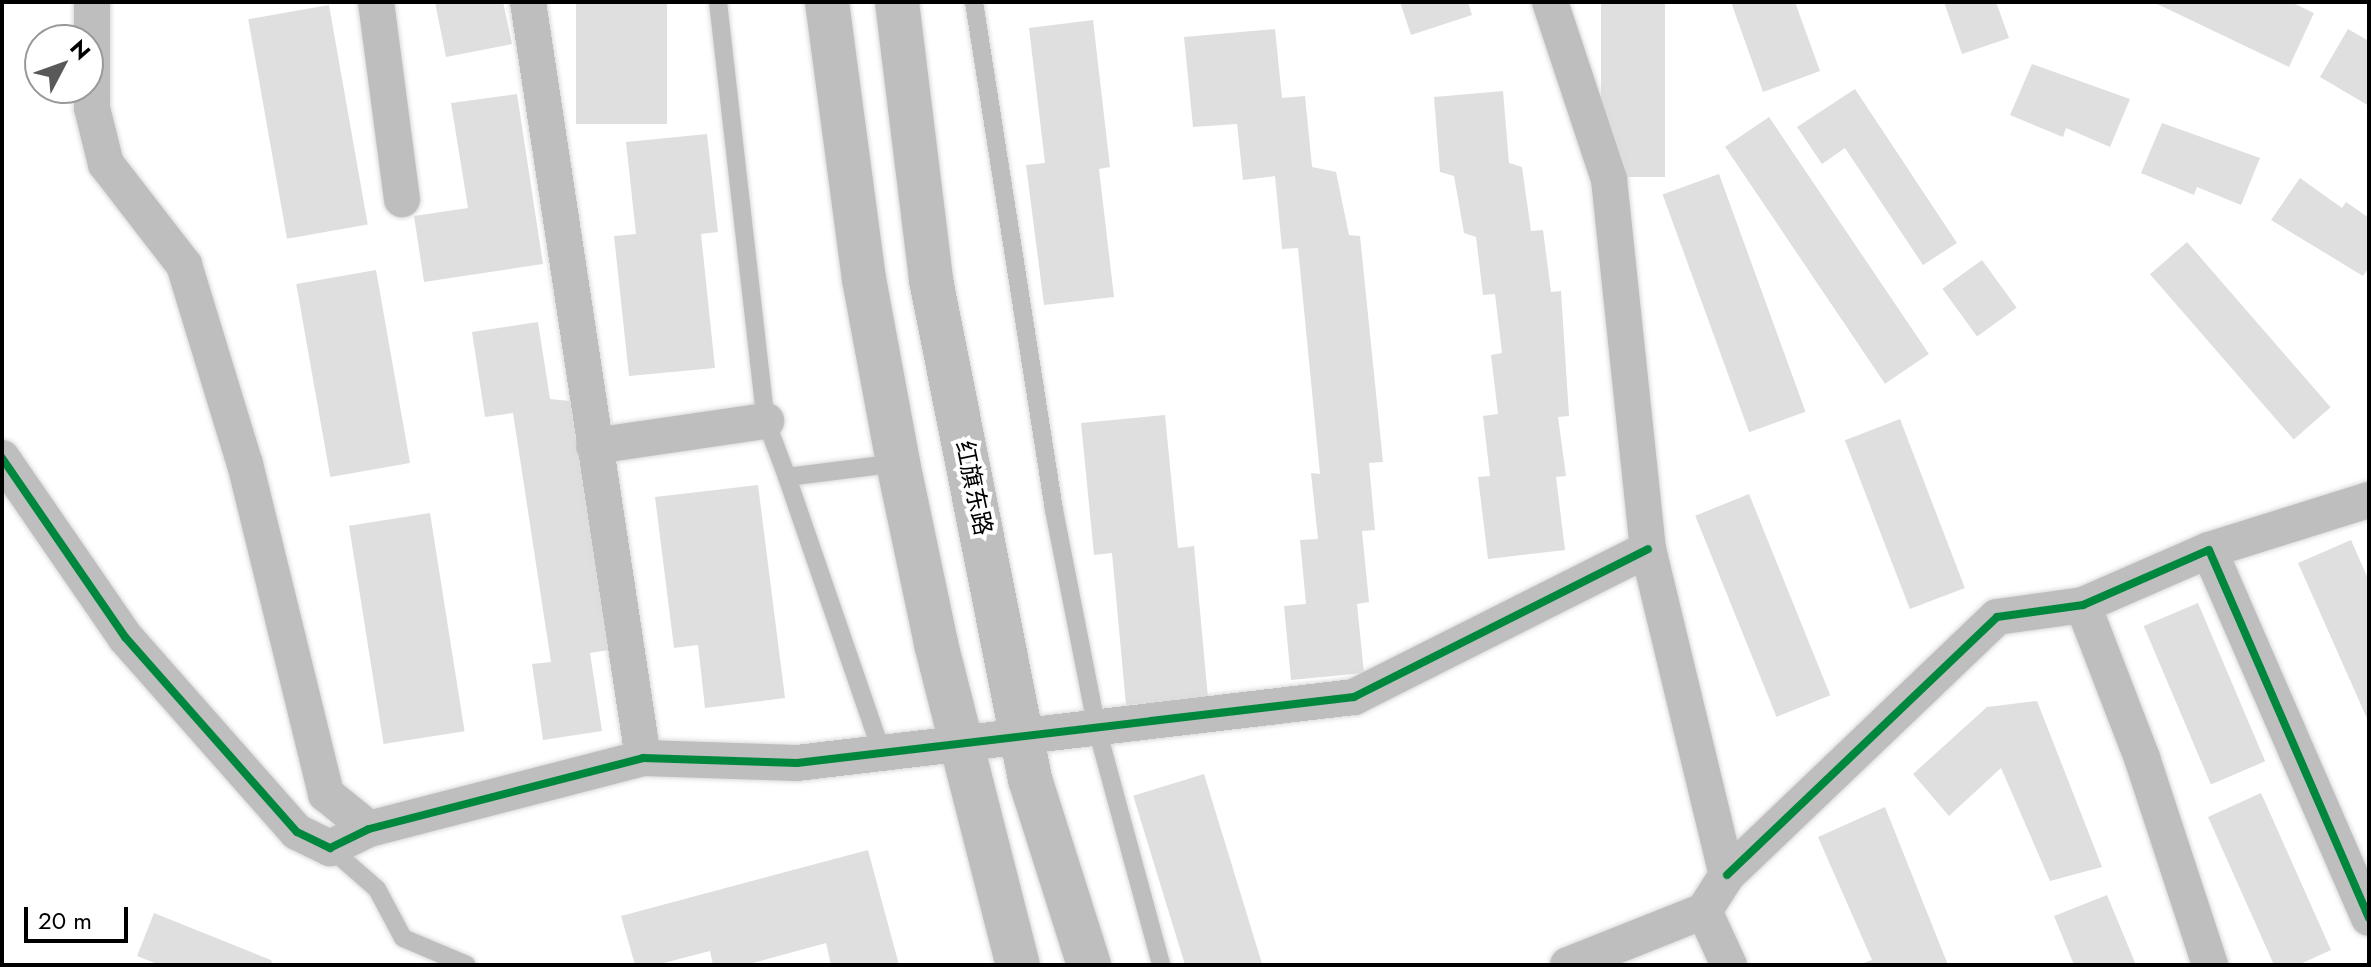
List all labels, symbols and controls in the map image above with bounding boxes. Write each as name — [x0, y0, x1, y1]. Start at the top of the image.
north arrow — [24, 24, 104, 104]
text: N — [63, 32, 98, 67]
street label: 红旗东路 — [950, 438, 998, 538]
scale bar — [28, 891, 132, 941]
text: 20 m — [38, 903, 92, 938]

